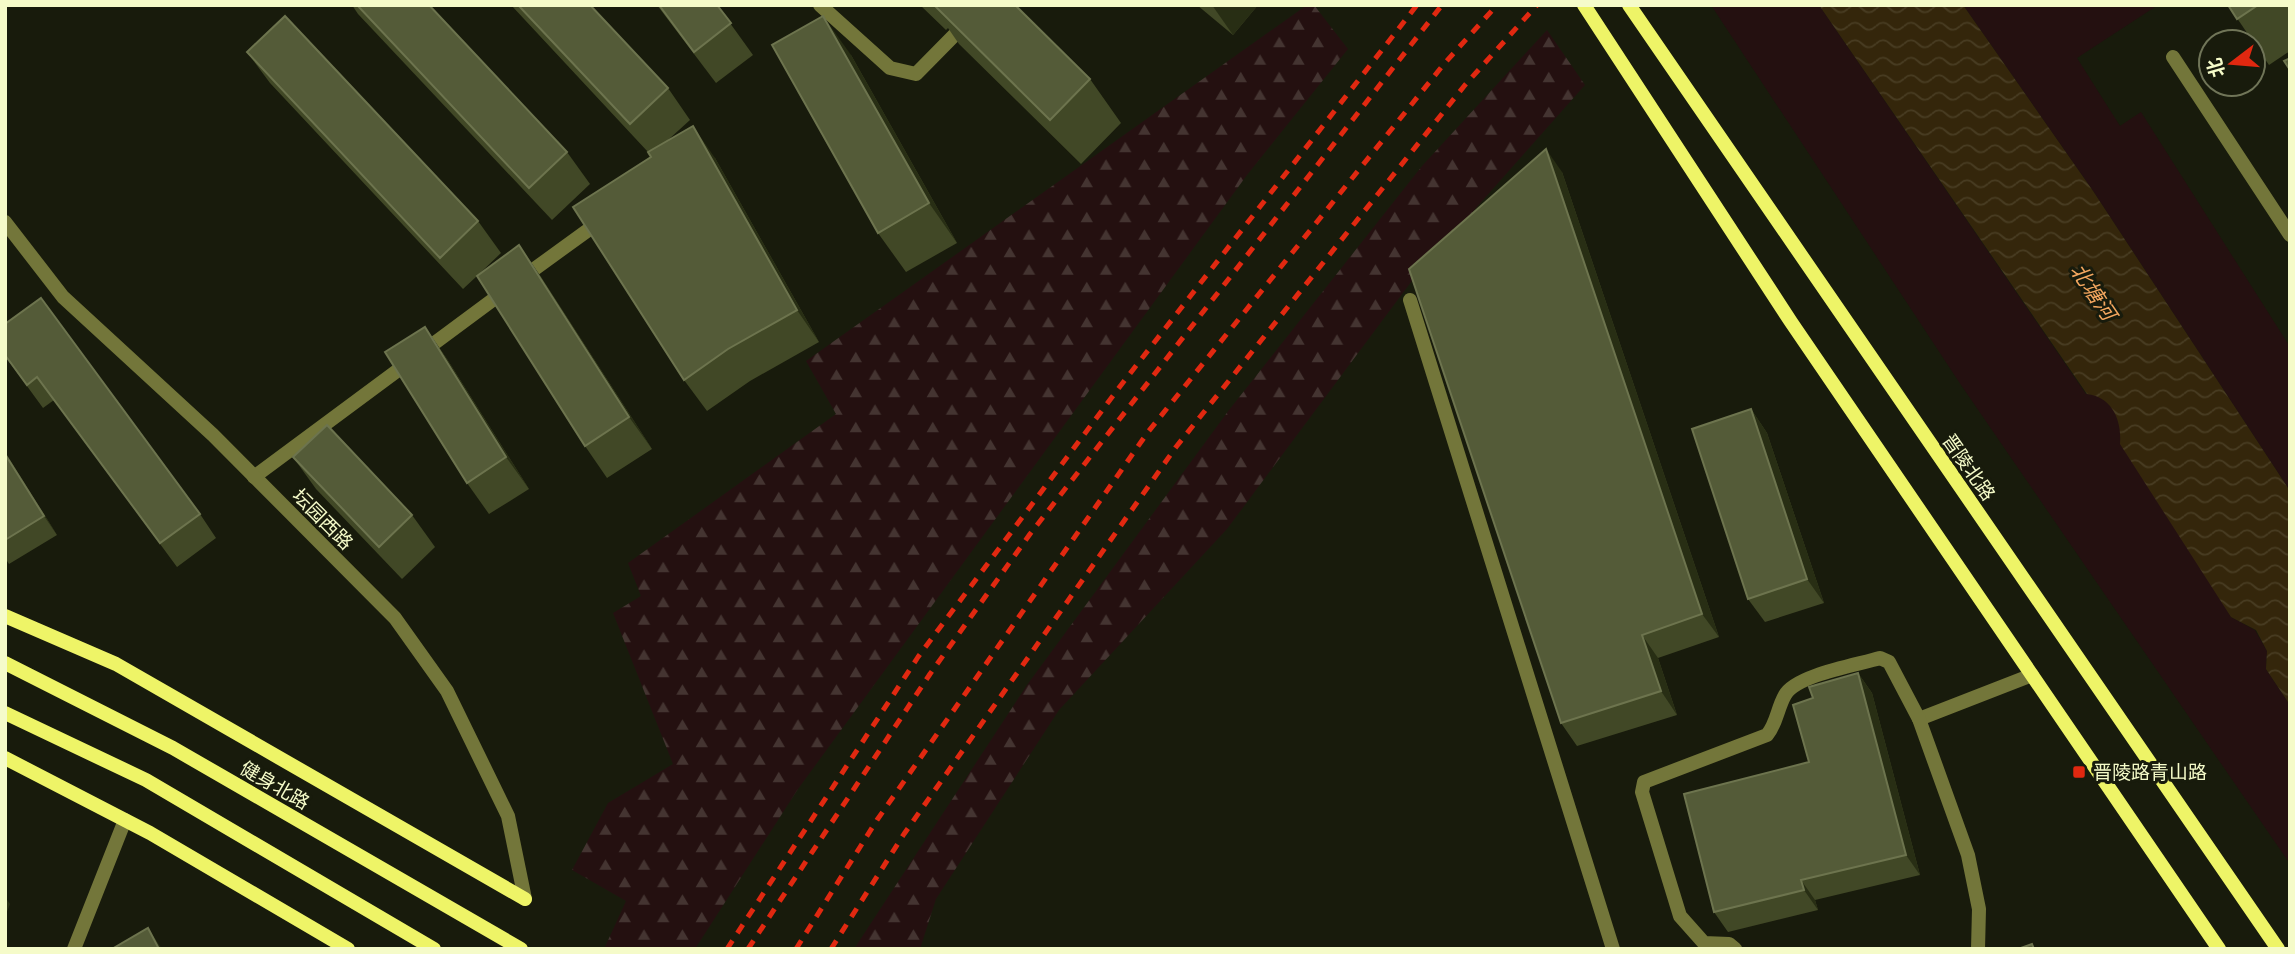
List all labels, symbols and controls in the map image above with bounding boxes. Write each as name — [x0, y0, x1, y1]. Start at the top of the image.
north arrow — [2197, 28, 2267, 98]
text: 北 — [2202, 56, 2229, 80]
water label: 北塘河 — [2065, 259, 2124, 328]
street label: 晋陵北路 — [1938, 430, 2000, 504]
street label: 坛园西路 — [288, 484, 358, 554]
street label: 健身北路 — [237, 756, 313, 814]
place label: 晋陵路青山路 — [2093, 761, 2207, 783]
marker: 晋陵路青山路 — [2071, 764, 2087, 780]

